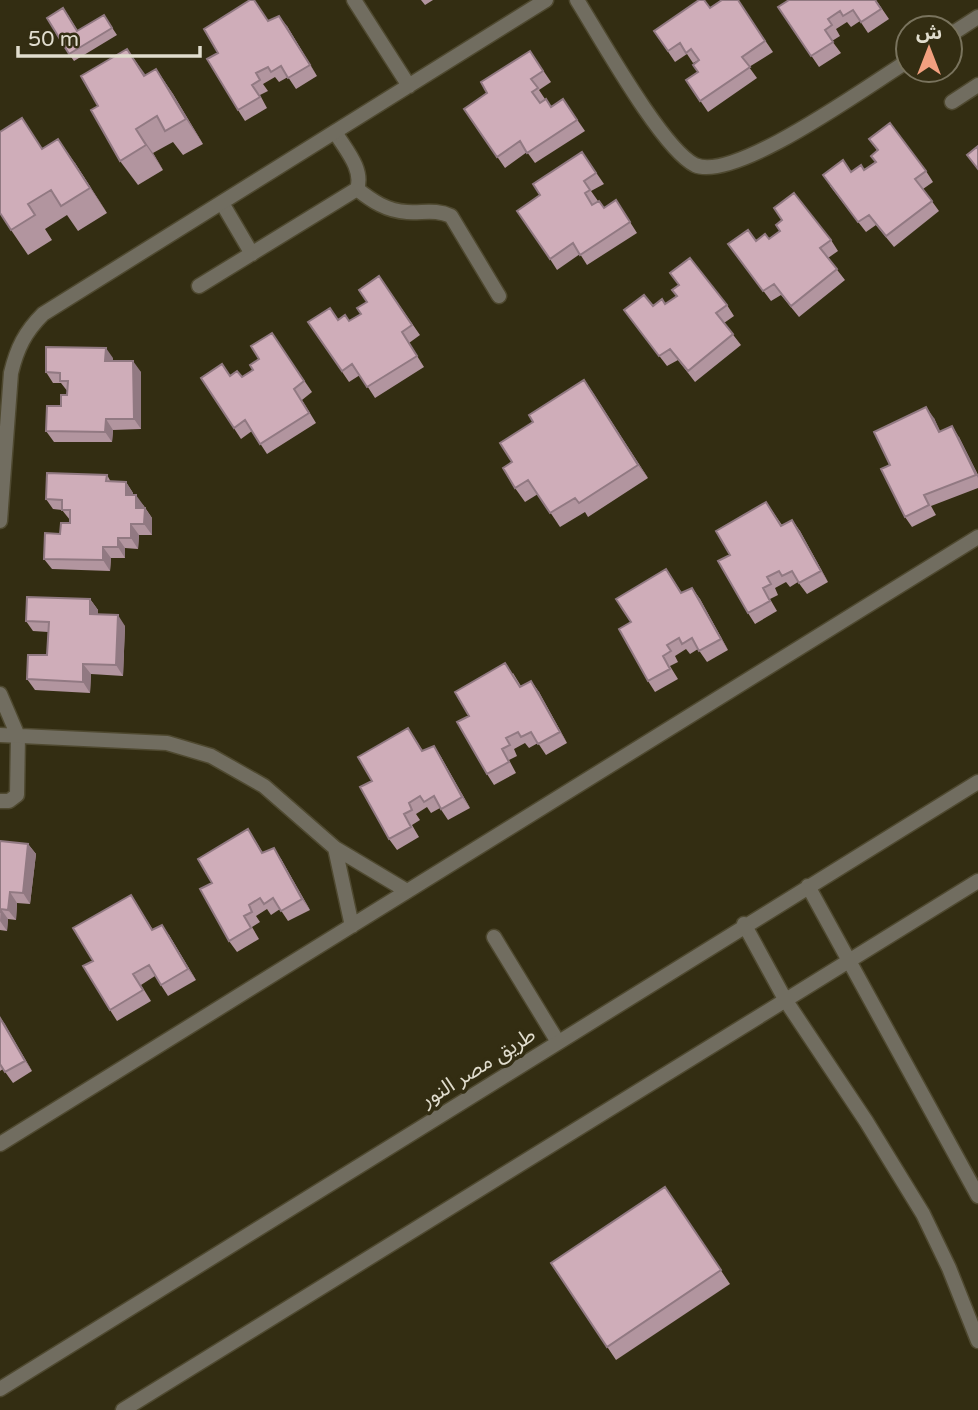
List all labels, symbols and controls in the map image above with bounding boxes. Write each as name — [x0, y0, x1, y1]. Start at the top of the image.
scale bar — [18, 14, 200, 58]
north arrow — [894, 14, 964, 84]
text: ش — [916, 22, 942, 44]
text: 50 m — [28, 27, 79, 52]
street label: طريق مصر النور — [415, 1022, 540, 1113]

